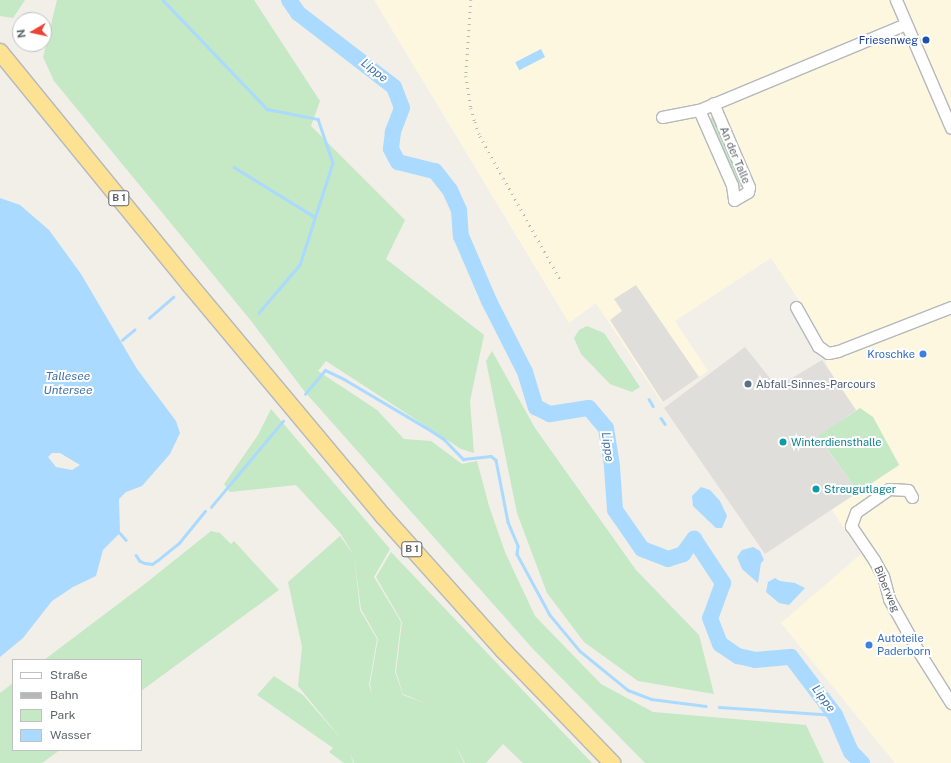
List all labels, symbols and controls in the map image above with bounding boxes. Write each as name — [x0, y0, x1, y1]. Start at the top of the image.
north arrow — [12, 12, 52, 52]
text: N — [15, 29, 28, 39]
place label: Friesenweg — [859, 33, 918, 47]
marker: Friesenweg — [921, 35, 931, 45]
water label: Lippe — [358, 56, 390, 86]
street label: An der Talle — [717, 124, 753, 186]
road number: B 1 — [108, 190, 130, 206]
place label: Kroschke — [867, 347, 915, 361]
marker: Kroschke — [918, 349, 928, 359]
water label: Tallesee Untersee — [44, 370, 92, 398]
place label: Abfall-Sinnes-Parcours — [756, 377, 876, 391]
marker: Abfall-Sinnes-Parcours — [743, 379, 753, 389]
water label: Lippe — [598, 431, 616, 463]
place label: Winterdiensthalle — [791, 435, 881, 449]
marker: Winterdiensthalle — [778, 437, 788, 447]
place label: Streugutlager — [824, 482, 896, 496]
marker: Streugutlager — [811, 484, 821, 494]
road number: B 1 — [401, 541, 423, 557]
street label: Biberweg — [871, 564, 903, 614]
place label: Autoteile Paderborn — [877, 632, 931, 658]
marker: Autoteile Paderborn — [864, 640, 874, 650]
legend — [12, 659, 142, 751]
text: Straße — [50, 668, 87, 682]
water label: Lippe — [808, 683, 838, 715]
text: Bahn — [50, 688, 79, 702]
text: Park — [50, 708, 76, 722]
text: Wasser — [50, 728, 91, 742]

